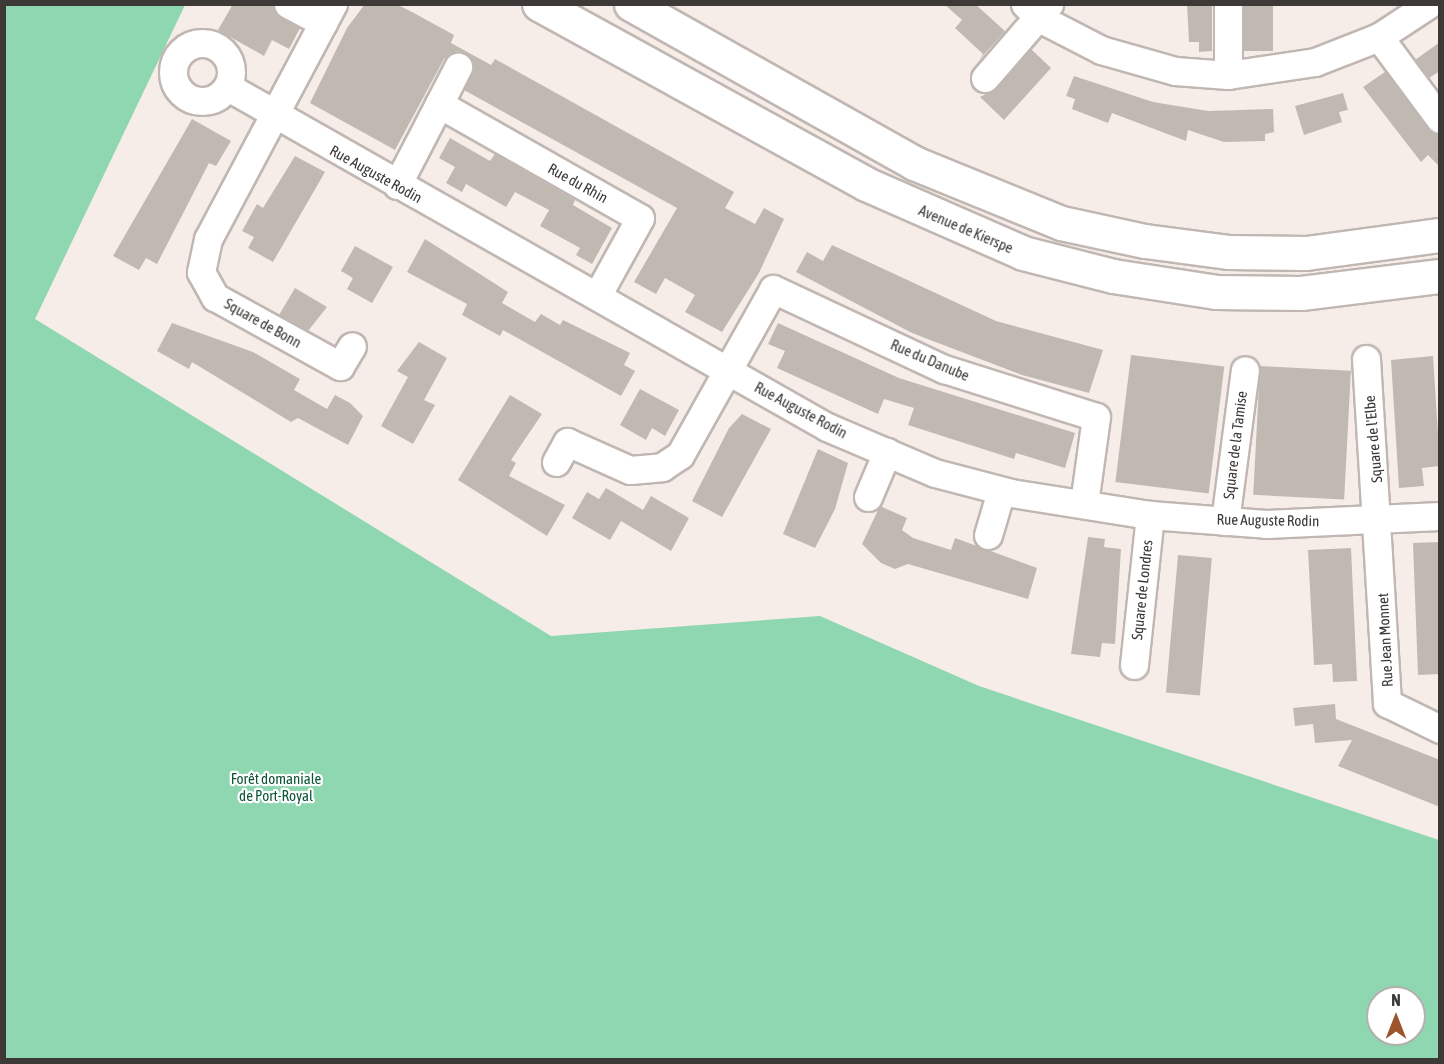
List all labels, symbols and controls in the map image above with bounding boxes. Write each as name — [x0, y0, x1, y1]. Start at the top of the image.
street label: Rue Auguste Rodin — [327, 141, 425, 207]
street label: Rue du Rhin — [545, 159, 611, 207]
street label: Avenue de Kierspe — [916, 201, 1016, 257]
street label: Square de Bonn — [221, 294, 305, 352]
street label: Rue du Danube — [888, 335, 972, 385]
street label: Rue Auguste Rodin — [751, 378, 851, 442]
street label: Square de la Tamise — [1219, 390, 1251, 500]
street label: Square de l'Elbe — [1360, 395, 1386, 483]
street label: Rue Auguste Rodin — [1217, 510, 1319, 530]
street label: Square de Londres — [1128, 539, 1156, 641]
street label: Rue Jean Monnet — [1374, 592, 1396, 688]
park label: Forêt domaniale de Port-Royal — [231, 769, 321, 804]
north arrow — [1366, 986, 1426, 1046]
text: N — [1391, 991, 1401, 1009]

